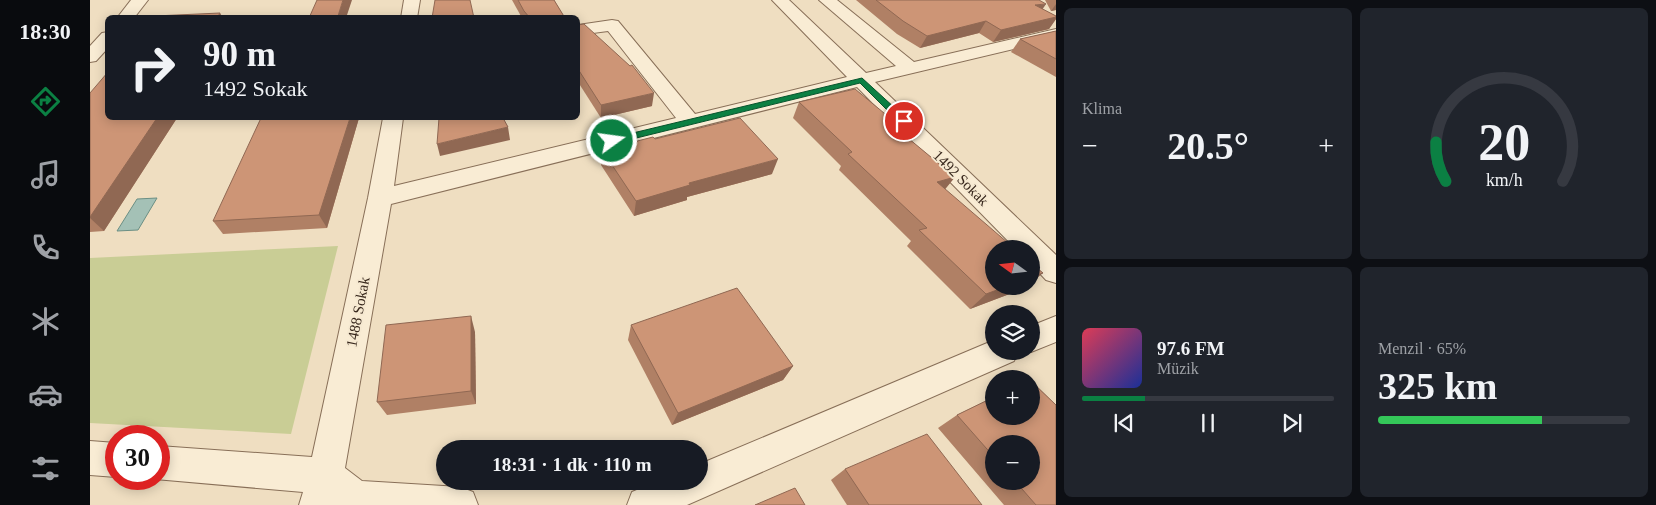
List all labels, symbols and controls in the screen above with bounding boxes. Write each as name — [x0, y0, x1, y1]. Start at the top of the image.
text: 18:30 — [19, 19, 71, 44]
icon: right — [120, 35, 185, 100]
text: 90 m — [203, 35, 276, 74]
text: 1492 Sokak — [203, 76, 308, 101]
icon: directions — [28, 84, 63, 119]
pin — [883, 100, 925, 142]
text: Klima — [1082, 100, 1122, 117]
icon: arrive — [890, 107, 918, 135]
position arrow — [585, 114, 637, 166]
text: 20 — [1478, 114, 1530, 171]
text: 20.5° — [1167, 125, 1249, 167]
text: − — [1082, 130, 1098, 161]
text: + — [1318, 130, 1334, 161]
street label: 1492 Sokak — [930, 147, 992, 209]
icon: music — [28, 157, 63, 192]
text: km/h — [1486, 170, 1522, 190]
icon: phone — [28, 230, 63, 265]
north arrow — [985, 240, 1040, 295]
map controls — [985, 240, 1040, 490]
street label: 1488 Sokak — [343, 275, 373, 348]
icon: climate — [28, 304, 63, 339]
button: layers — [985, 305, 1040, 360]
text: 97.6 FM — [1157, 338, 1225, 359]
text: Menzil · 65% — [1378, 340, 1466, 357]
text: Müzik — [1157, 360, 1199, 377]
text: 325 km — [1378, 365, 1497, 407]
button: + — [985, 370, 1040, 425]
icon: car — [28, 377, 63, 412]
icon: previous — [1110, 409, 1138, 437]
icon: pause — [1194, 409, 1222, 437]
icon: next — [1278, 409, 1306, 437]
speed limit sign: 30 — [105, 425, 170, 490]
button: − — [985, 435, 1040, 490]
icon: filters — [28, 451, 63, 486]
text: 18:31 · 1 dk · 110 m — [492, 454, 652, 475]

